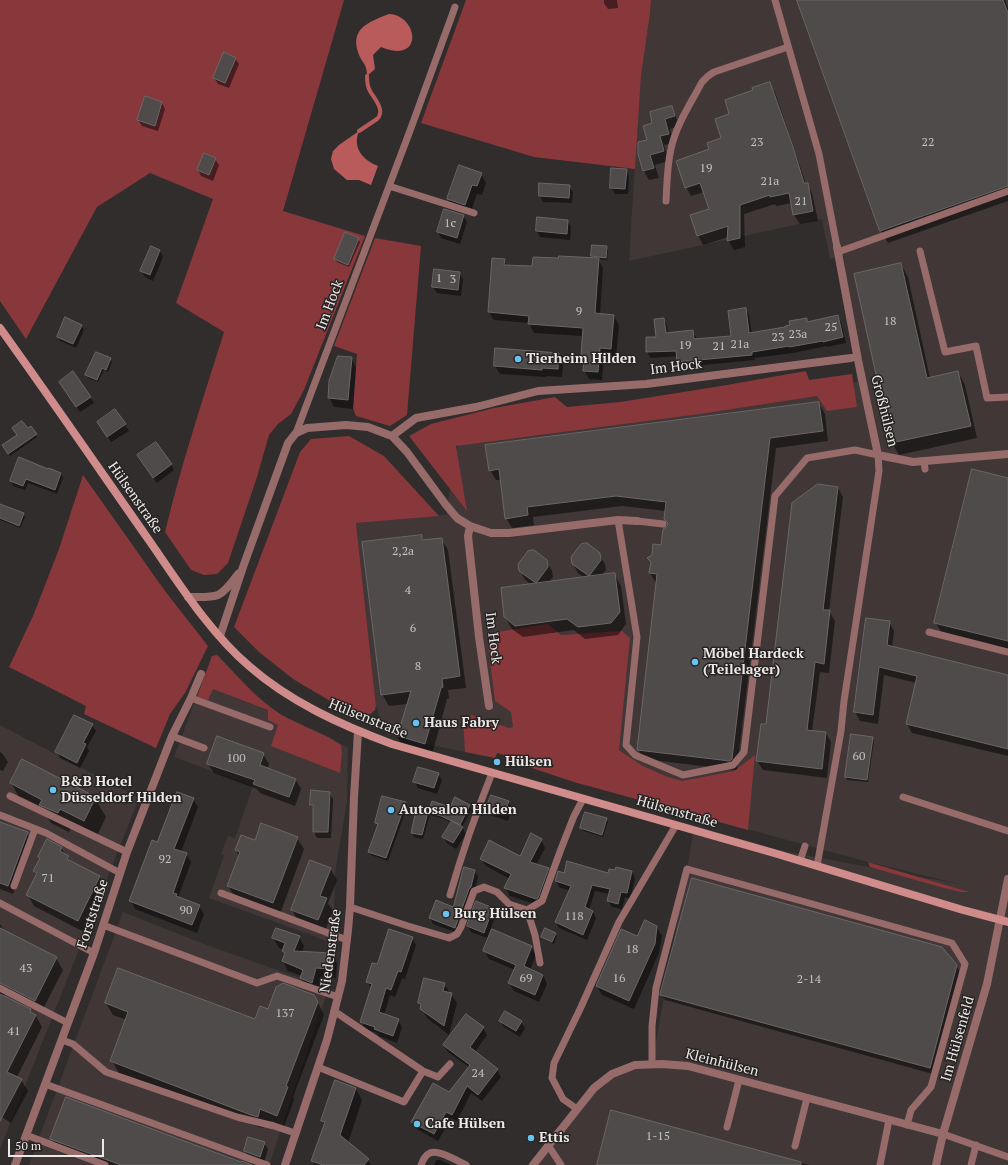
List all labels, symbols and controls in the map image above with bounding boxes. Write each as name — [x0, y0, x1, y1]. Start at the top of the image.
house number: 23 — [751, 136, 763, 150]
house number: 22 — [922, 136, 934, 150]
house number: 19 — [700, 162, 712, 176]
house number: 21a — [761, 175, 779, 189]
house number: 21 — [795, 195, 807, 209]
house number: 1c — [444, 217, 456, 231]
house number: 1 — [436, 272, 442, 286]
house number: 3 — [450, 273, 456, 287]
street label: Im Hock — [313, 278, 347, 332]
house number: 9 — [576, 305, 582, 319]
house number: 18 — [884, 315, 896, 329]
house number: 25 — [825, 321, 837, 335]
house number: 23a — [789, 328, 807, 342]
house number: 23 — [772, 331, 784, 345]
house number: 21a — [731, 338, 749, 352]
house number: 19 — [679, 339, 691, 353]
house number: 21 — [713, 340, 725, 354]
place label: Tierheim Hilden — [526, 351, 636, 367]
marker: Tierheim Hilden — [513, 354, 523, 364]
street label: Im Hock — [649, 355, 703, 379]
street label: Großhülsen — [867, 373, 901, 449]
street label: Hülsenstraße — [104, 459, 166, 537]
house number: 2,2a — [392, 545, 414, 559]
house number: 4 — [405, 584, 411, 598]
street label: Im Hock — [481, 611, 505, 665]
house number: 6 — [410, 622, 416, 636]
place label: Möbel Hardeck (Teilelager) — [703, 646, 804, 678]
marker: Möbel Hardeck (Teilelager) — [690, 657, 700, 667]
house number: 8 — [415, 660, 421, 674]
street label: Hülsenstraße — [326, 696, 410, 742]
place label: Haus Fabry — [424, 715, 499, 731]
marker: Haus Fabry — [411, 718, 421, 728]
house number: 60 — [853, 750, 865, 764]
house number: 100 — [226, 752, 246, 766]
place label: Hülsen — [505, 754, 552, 770]
marker: Hülsen — [492, 757, 502, 767]
place label: B&B Hotel Düsseldorf Hilden — [61, 774, 182, 806]
marker: B&B Hotel Düsseldorf Hilden — [48, 785, 58, 795]
street label: Hülsenstraße — [635, 792, 719, 832]
place label: Autosalon Hilden — [399, 802, 517, 818]
marker: Autosalon Hilden — [386, 805, 396, 815]
house number: 92 — [159, 853, 171, 867]
house number: 71 — [42, 872, 54, 886]
street label: Forststraße — [74, 877, 112, 951]
house number: 90 — [180, 904, 192, 918]
place label: Burg Hülsen — [454, 906, 536, 922]
street label: Niedenstraße — [317, 908, 345, 994]
marker: Burg Hülsen — [441, 909, 451, 919]
house number: 118 — [564, 910, 584, 924]
house number: 18 — [626, 943, 638, 957]
house number: 43 — [20, 962, 32, 976]
house number: 69 — [520, 972, 532, 986]
house number: 16 — [613, 972, 625, 986]
house number: 2-14 — [797, 973, 821, 987]
street label: Im Hülsenfeld — [938, 994, 978, 1084]
house number: 137 — [275, 1007, 295, 1021]
house number: 41 — [8, 1025, 20, 1039]
street label: Kleinhülsen — [684, 1046, 760, 1080]
house number: 24 — [472, 1067, 484, 1081]
place label: Cafe Hülsen — [425, 1116, 505, 1132]
marker: Cafe Hülsen — [412, 1119, 422, 1129]
place label: Ettis — [539, 1130, 569, 1146]
house number: 1-15 — [646, 1130, 670, 1144]
scale bar — [10, 1131, 106, 1157]
marker: Ettis — [526, 1133, 536, 1143]
text: 50 m — [15, 1138, 41, 1153]

